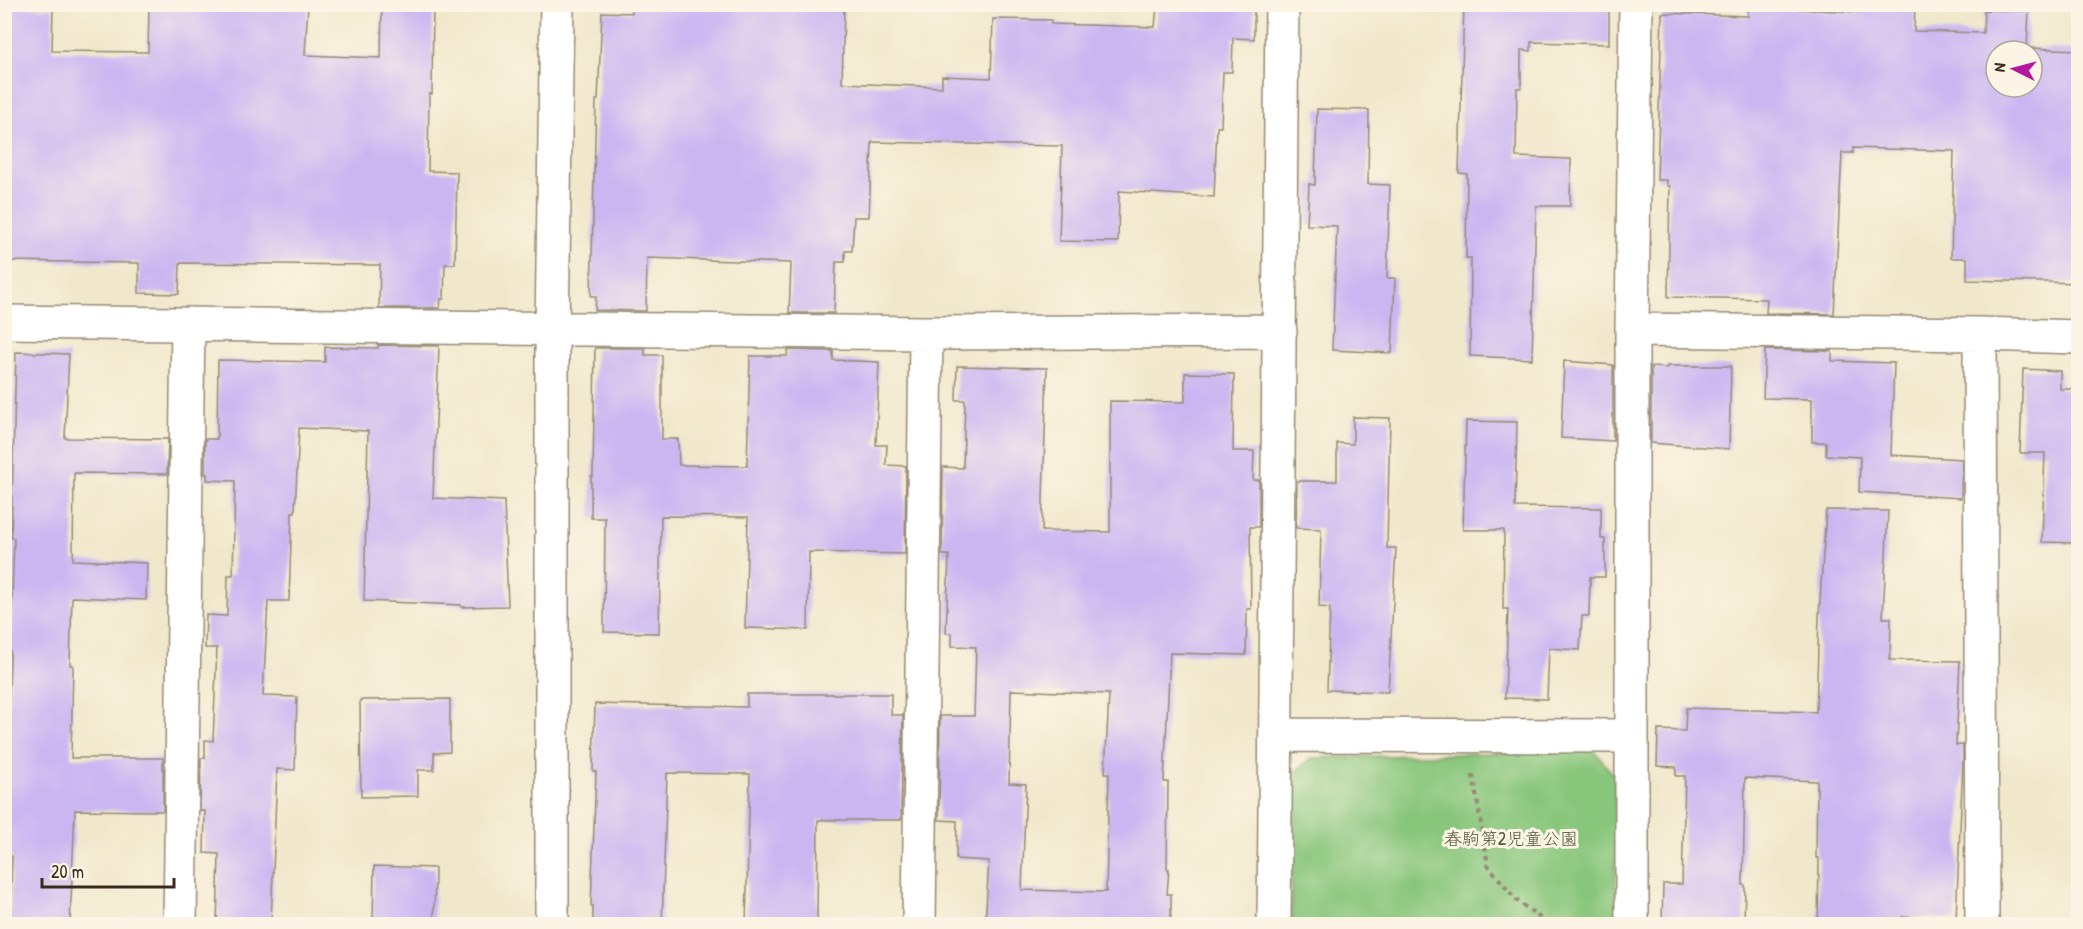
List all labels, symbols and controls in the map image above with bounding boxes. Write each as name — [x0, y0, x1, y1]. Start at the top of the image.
north arrow — [1984, 39, 2044, 99]
text: N — [1988, 62, 2011, 73]
park label: 春駒第2児童公園 — [1444, 826, 1578, 851]
scale bar — [42, 851, 174, 889]
text: 20 m — [51, 859, 84, 884]

